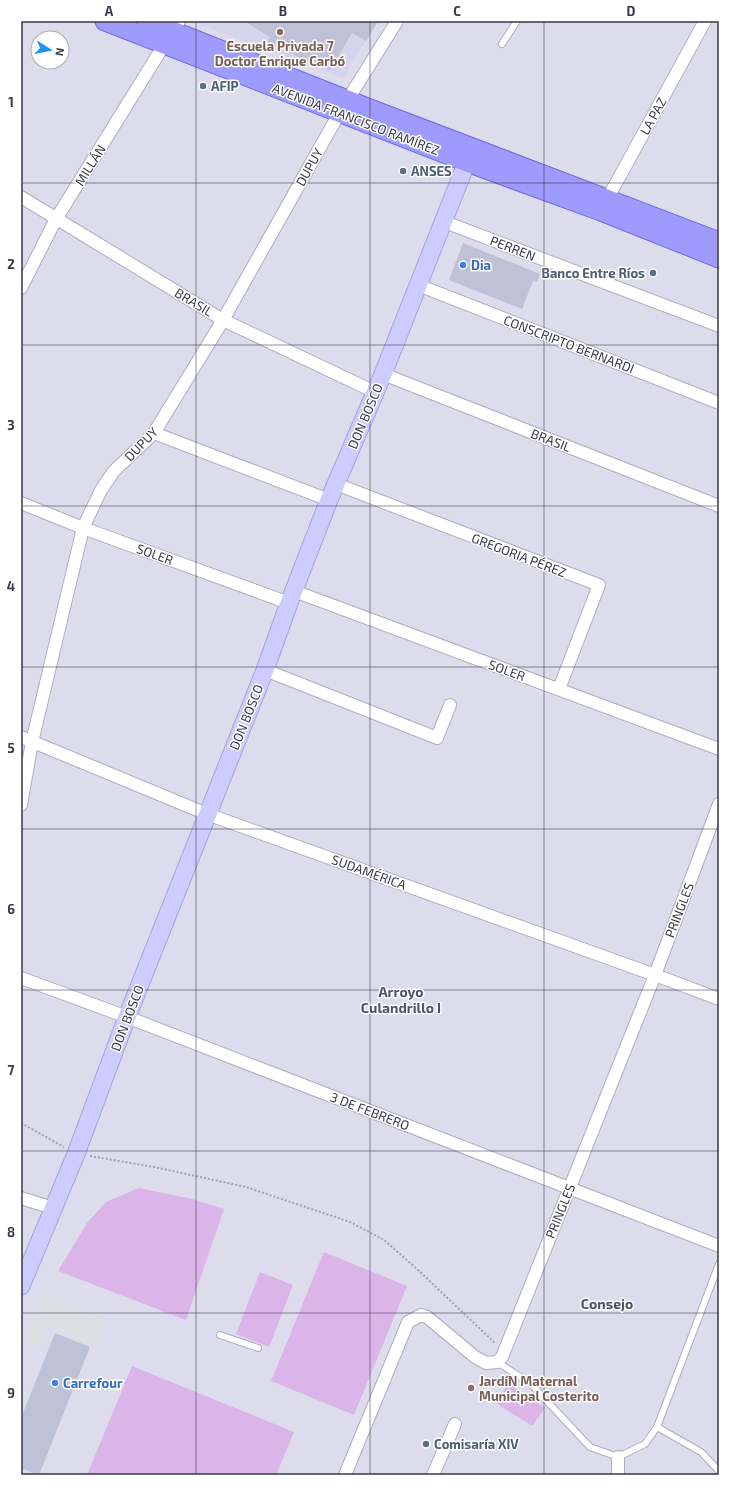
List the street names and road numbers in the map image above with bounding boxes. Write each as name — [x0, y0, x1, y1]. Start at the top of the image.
street label: AVENIDA FRANCISCO RAMÍREZ — [270, 79, 442, 158]
street label: LA PAZ — [636, 95, 670, 137]
street label: MILLÁN — [70, 141, 109, 189]
street label: DUPUY — [292, 145, 326, 189]
street label: PERREN — [488, 232, 538, 264]
street label: BRASIL — [172, 284, 216, 320]
street label: CONSCRIPTO BERNARDI — [501, 312, 637, 376]
street label: DON BOSCO — [344, 381, 386, 451]
street label: DUPUY — [121, 423, 161, 464]
street label: BRASIL — [529, 425, 574, 455]
street label: GREGORIA PÉREZ — [469, 529, 569, 580]
street label: SOLER — [134, 540, 176, 568]
street label: SOLER — [486, 656, 528, 684]
street label: DON BOSCO — [226, 682, 266, 752]
street label: SUDAMÉRICA — [330, 850, 409, 893]
street label: PRINGLES — [661, 880, 697, 940]
street label: DON BOSCO — [107, 983, 147, 1053]
street label: 3 DE FEBRERO — [328, 1089, 412, 1133]
street label: PRINGLES — [542, 1181, 578, 1241]

